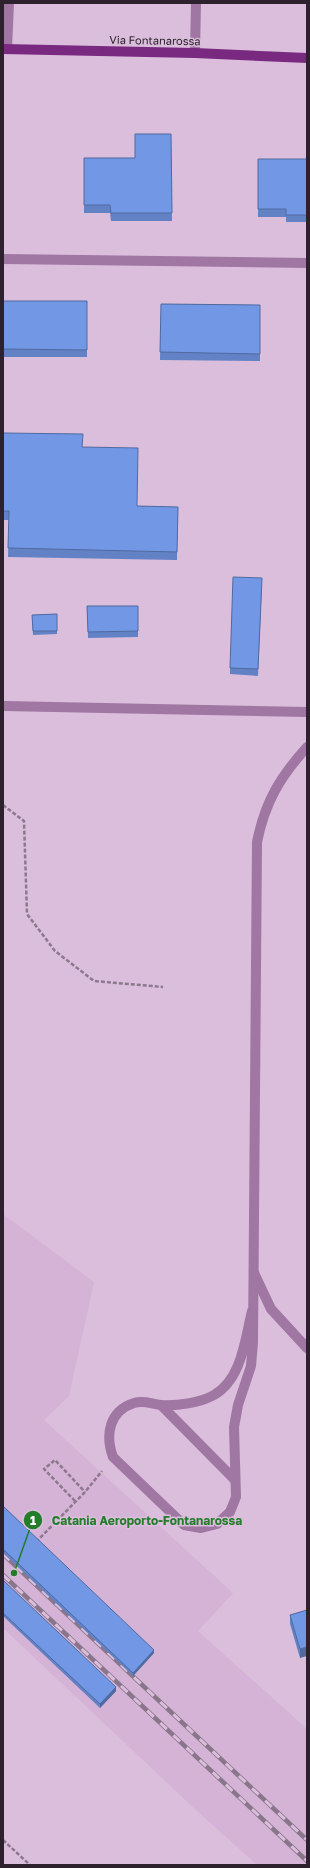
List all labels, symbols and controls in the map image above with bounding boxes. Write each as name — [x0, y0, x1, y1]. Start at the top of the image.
street label: Via Fontanarossa — [109, 33, 201, 47]
callout: Catania Aeroporto-Fontanarossa — [23, 1508, 250, 1532]
text: 1 — [30, 1513, 36, 1528]
text: Catania Aeroporto-Fontanarossa — [52, 1513, 242, 1528]

